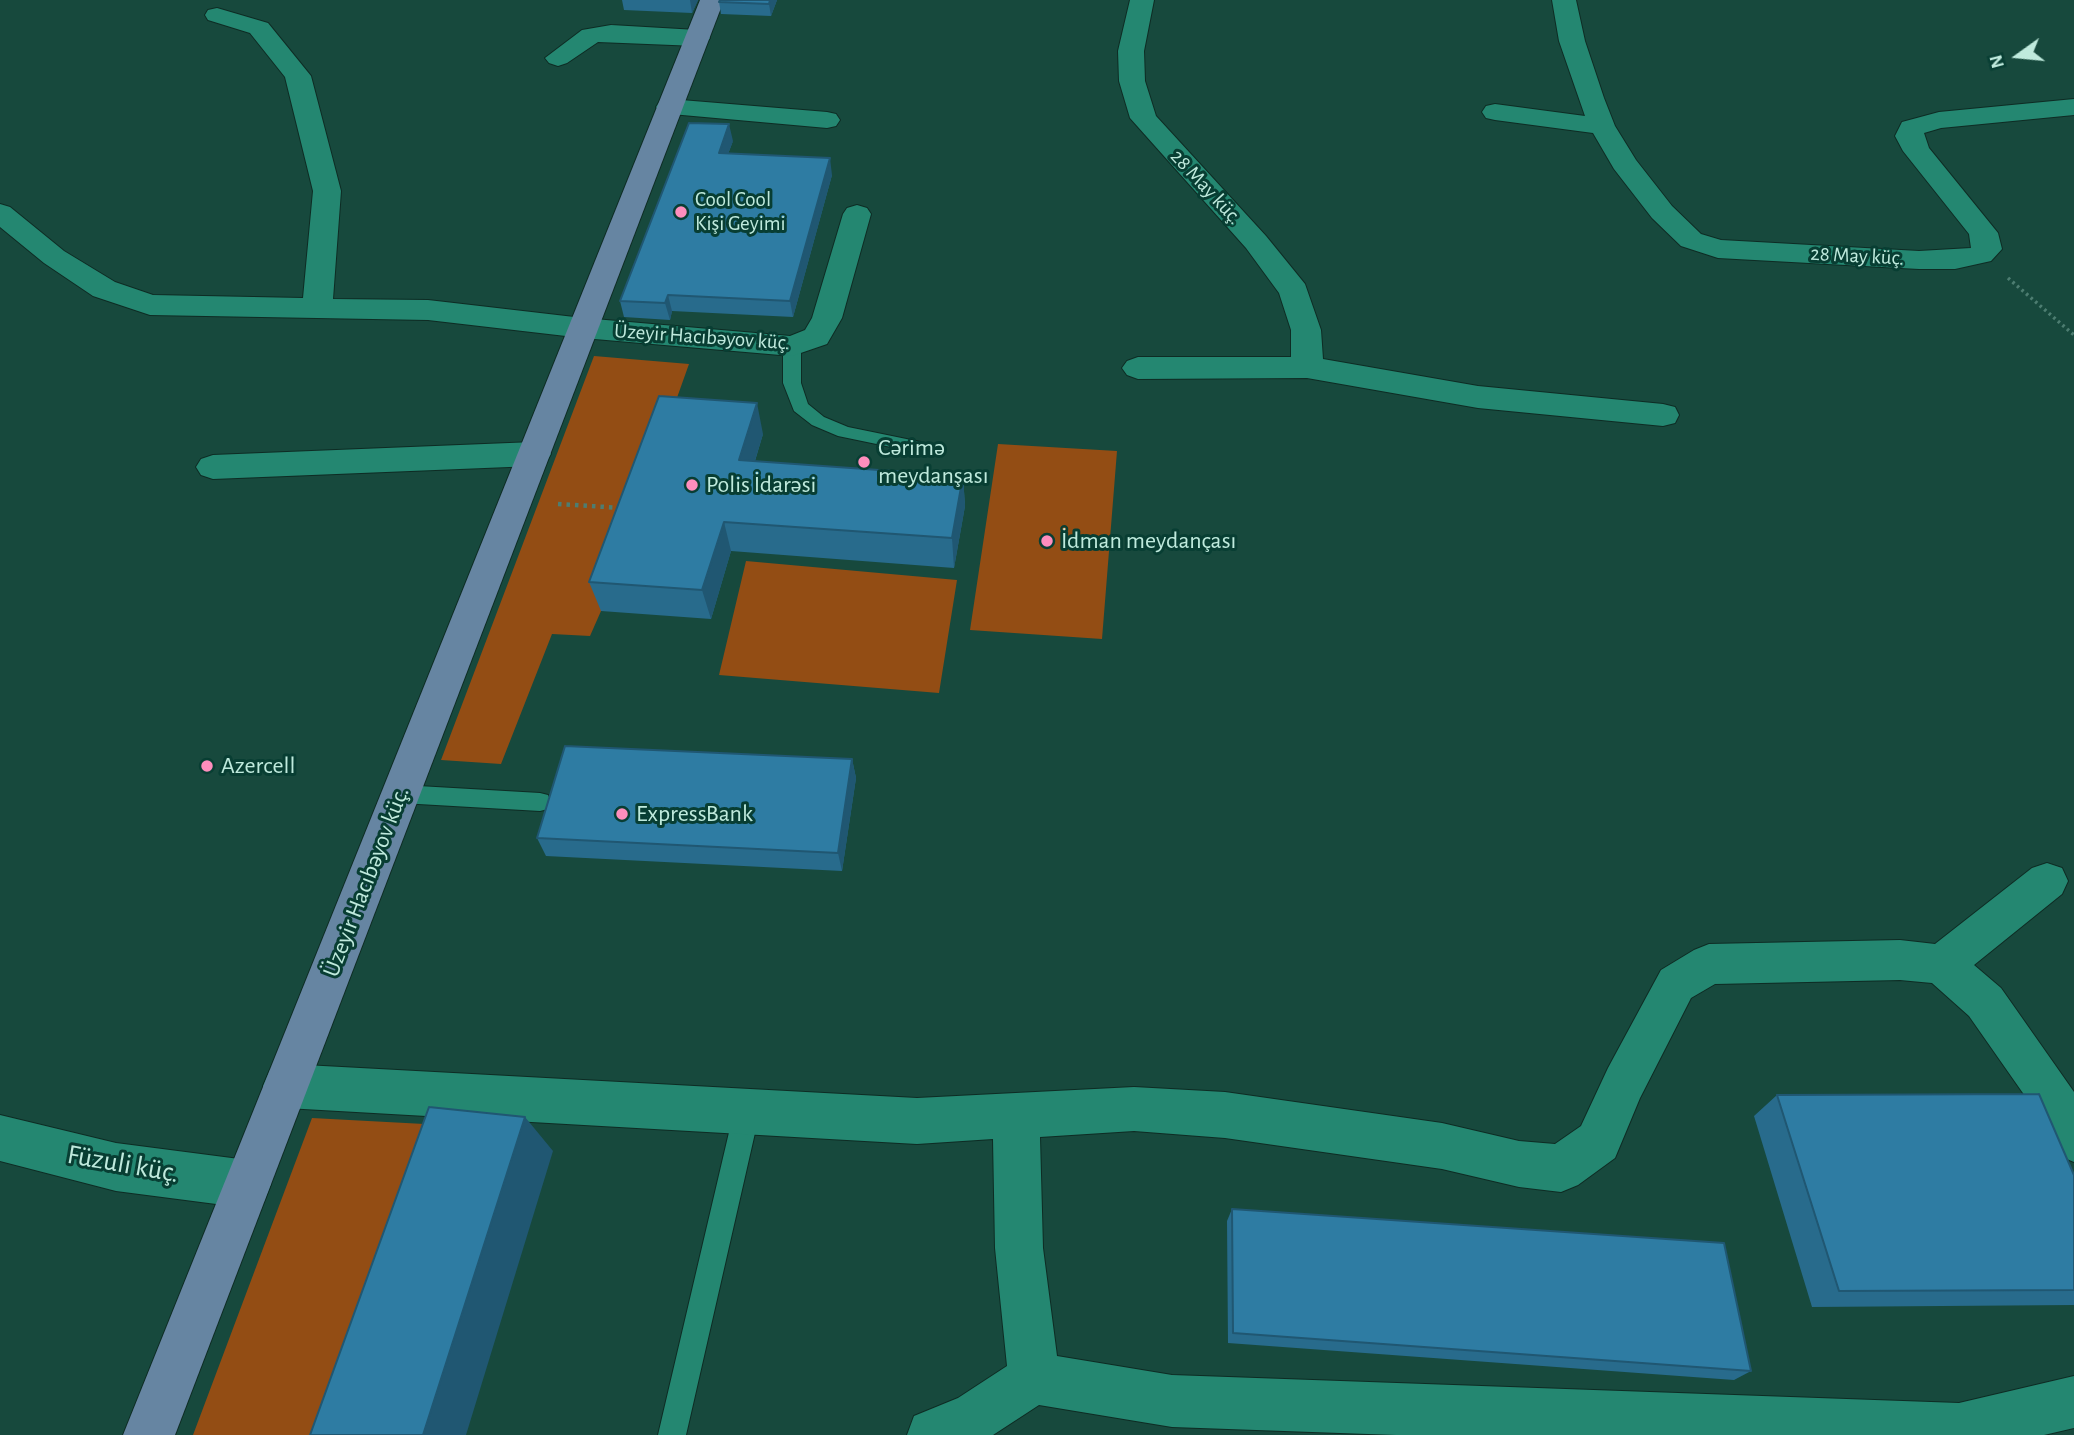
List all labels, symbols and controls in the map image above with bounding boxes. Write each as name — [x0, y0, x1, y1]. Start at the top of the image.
north arrow — [1983, 21, 2053, 91]
text: N — [1986, 53, 2008, 70]
street label: 28 May küç. — [1165, 144, 1247, 230]
place label: Cool Cool Kişi Geyimi — [695, 187, 786, 237]
marker: Cool Cool Kişi Geyimi — [673, 204, 689, 220]
street label: 28 May küç. — [1810, 241, 1904, 271]
street label: Üzeyir Hacıbəyov küç. — [613, 318, 791, 356]
place label: Cərimə meydanşası — [878, 434, 988, 490]
marker: Cərimə meydanşası — [856, 454, 872, 470]
place label: Polis İdarəsi — [706, 471, 816, 499]
marker: Polis İdarəsi — [684, 477, 700, 493]
place label: İdman meydançası — [1061, 527, 1236, 555]
marker: İdman meydançası — [1039, 533, 1055, 549]
place label: Azercell — [221, 752, 295, 780]
marker: Azercell — [199, 758, 215, 774]
street label: Üzeyir Hacıbəyov küç. — [317, 783, 415, 981]
place label: ExpressBank — [636, 800, 753, 828]
marker: ExpressBank — [614, 806, 630, 822]
street label: Füzuli küç. — [65, 1138, 181, 1190]

